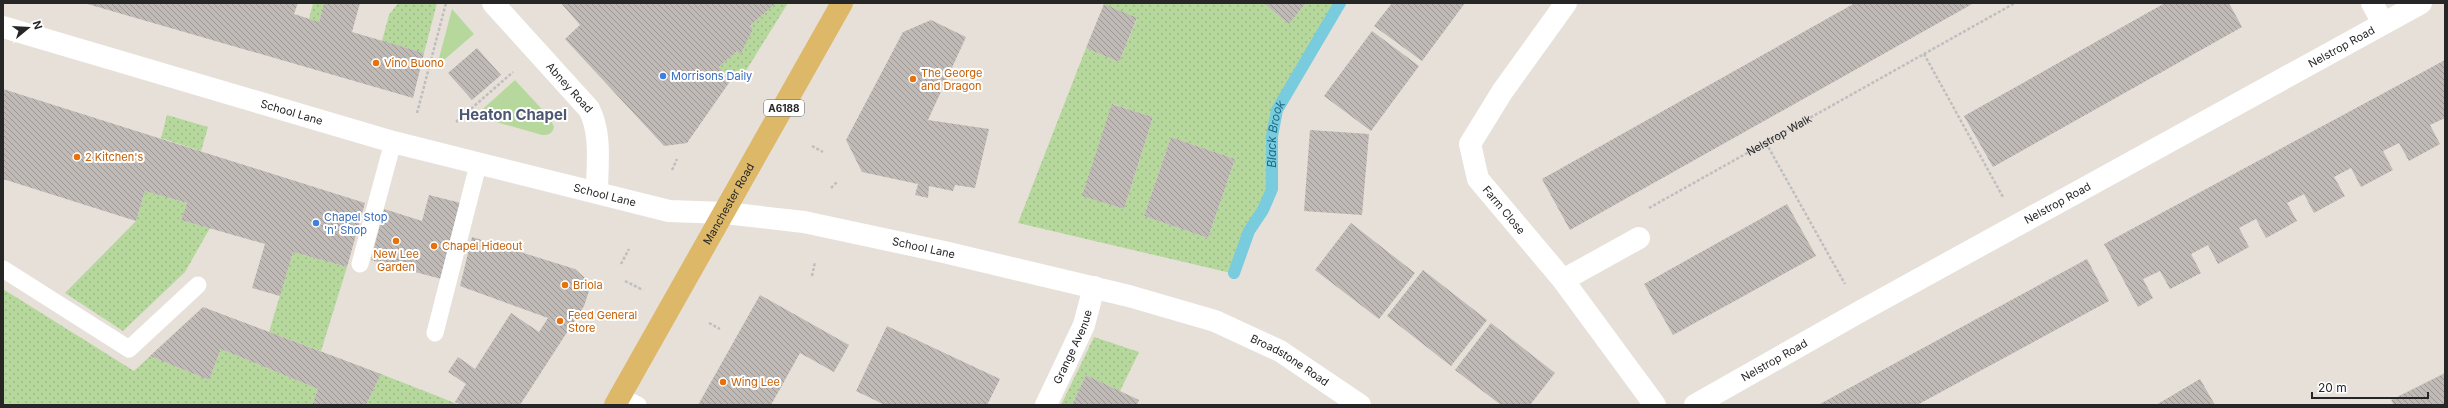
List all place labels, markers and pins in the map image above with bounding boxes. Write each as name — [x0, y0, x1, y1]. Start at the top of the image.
place label: Vino Buono — [384, 56, 444, 70]
marker: Vino Buono — [371, 58, 381, 68]
place label: The George and Dragon — [921, 66, 982, 93]
place label: Morrisons Daily — [671, 69, 752, 83]
marker: Morrisons Daily — [658, 71, 668, 81]
marker: The George and Dragon — [908, 74, 918, 84]
place label: 2 Kitchen's — [85, 150, 144, 164]
marker: 2 Kitchen's — [72, 152, 82, 162]
place label: Chapel Stop 'n' Shop — [324, 210, 388, 237]
marker: Chapel Stop 'n' Shop — [311, 218, 321, 228]
marker: New Lee Garden — [391, 236, 401, 246]
place label: Chapel Hideout — [442, 239, 523, 253]
marker: Chapel Hideout — [429, 241, 439, 251]
place label: New Lee Garden — [373, 247, 419, 274]
place label: Briola — [573, 278, 603, 292]
marker: Briola — [560, 280, 570, 290]
place label: Feed General Store — [568, 308, 637, 335]
marker: Feed General Store — [555, 316, 565, 326]
place label: Wing Lee — [731, 375, 780, 389]
marker: Wing Lee — [718, 377, 728, 387]

